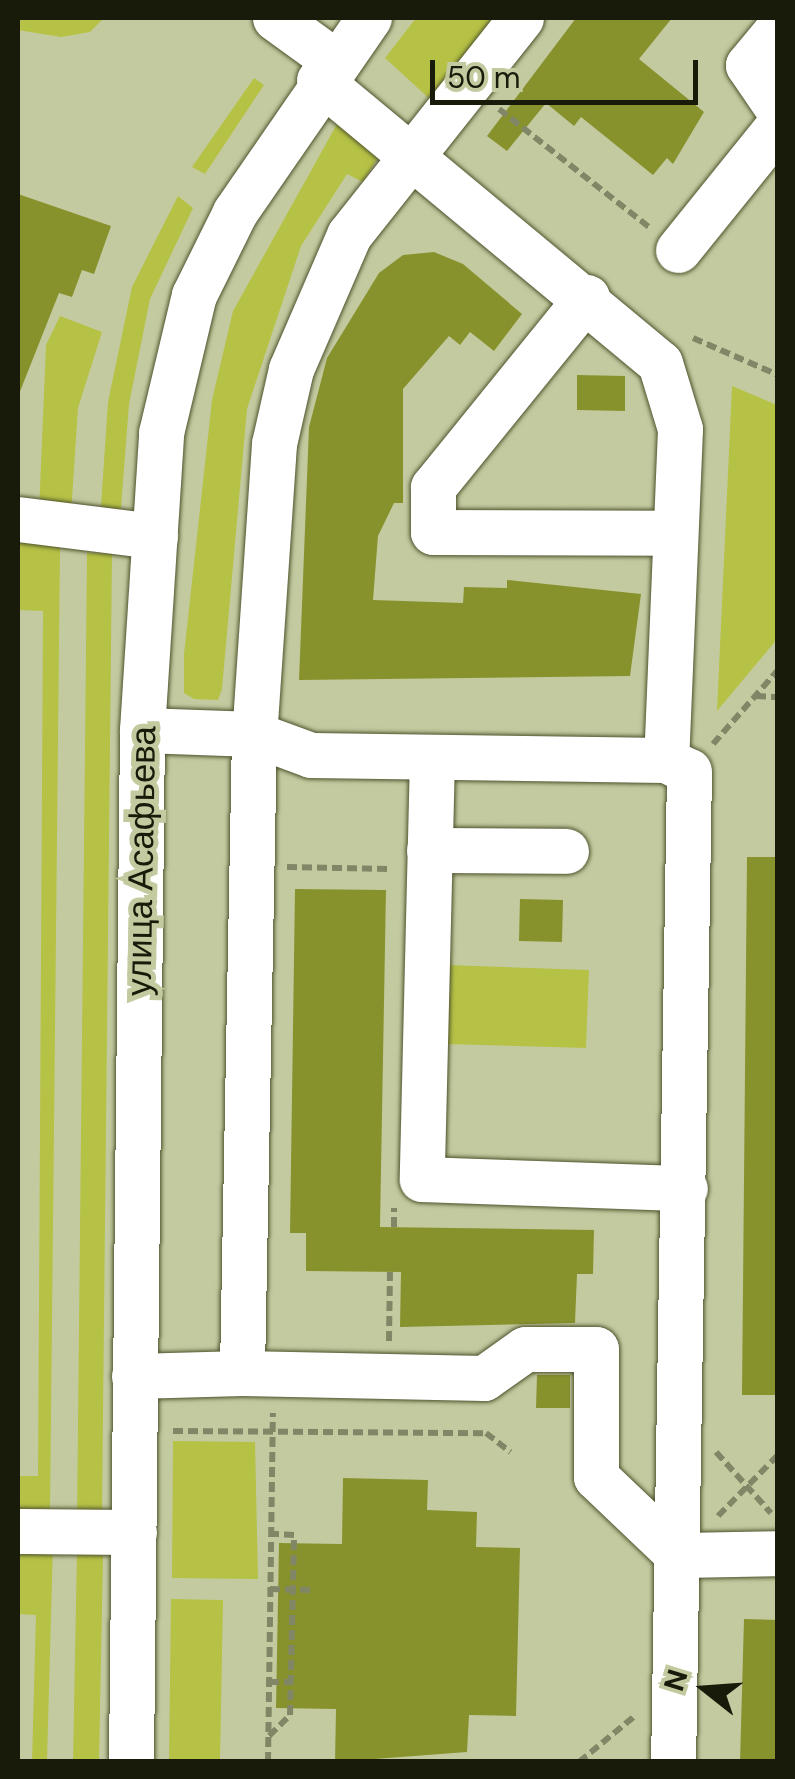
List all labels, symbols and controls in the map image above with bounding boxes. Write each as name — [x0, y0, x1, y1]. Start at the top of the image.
scale bar — [435, 40, 702, 102]
text: 50 m — [447, 58, 521, 97]
street label: улица Асафьева — [118, 726, 164, 996]
north arrow — [655, 1639, 755, 1739]
text: N — [655, 1665, 697, 1695]

